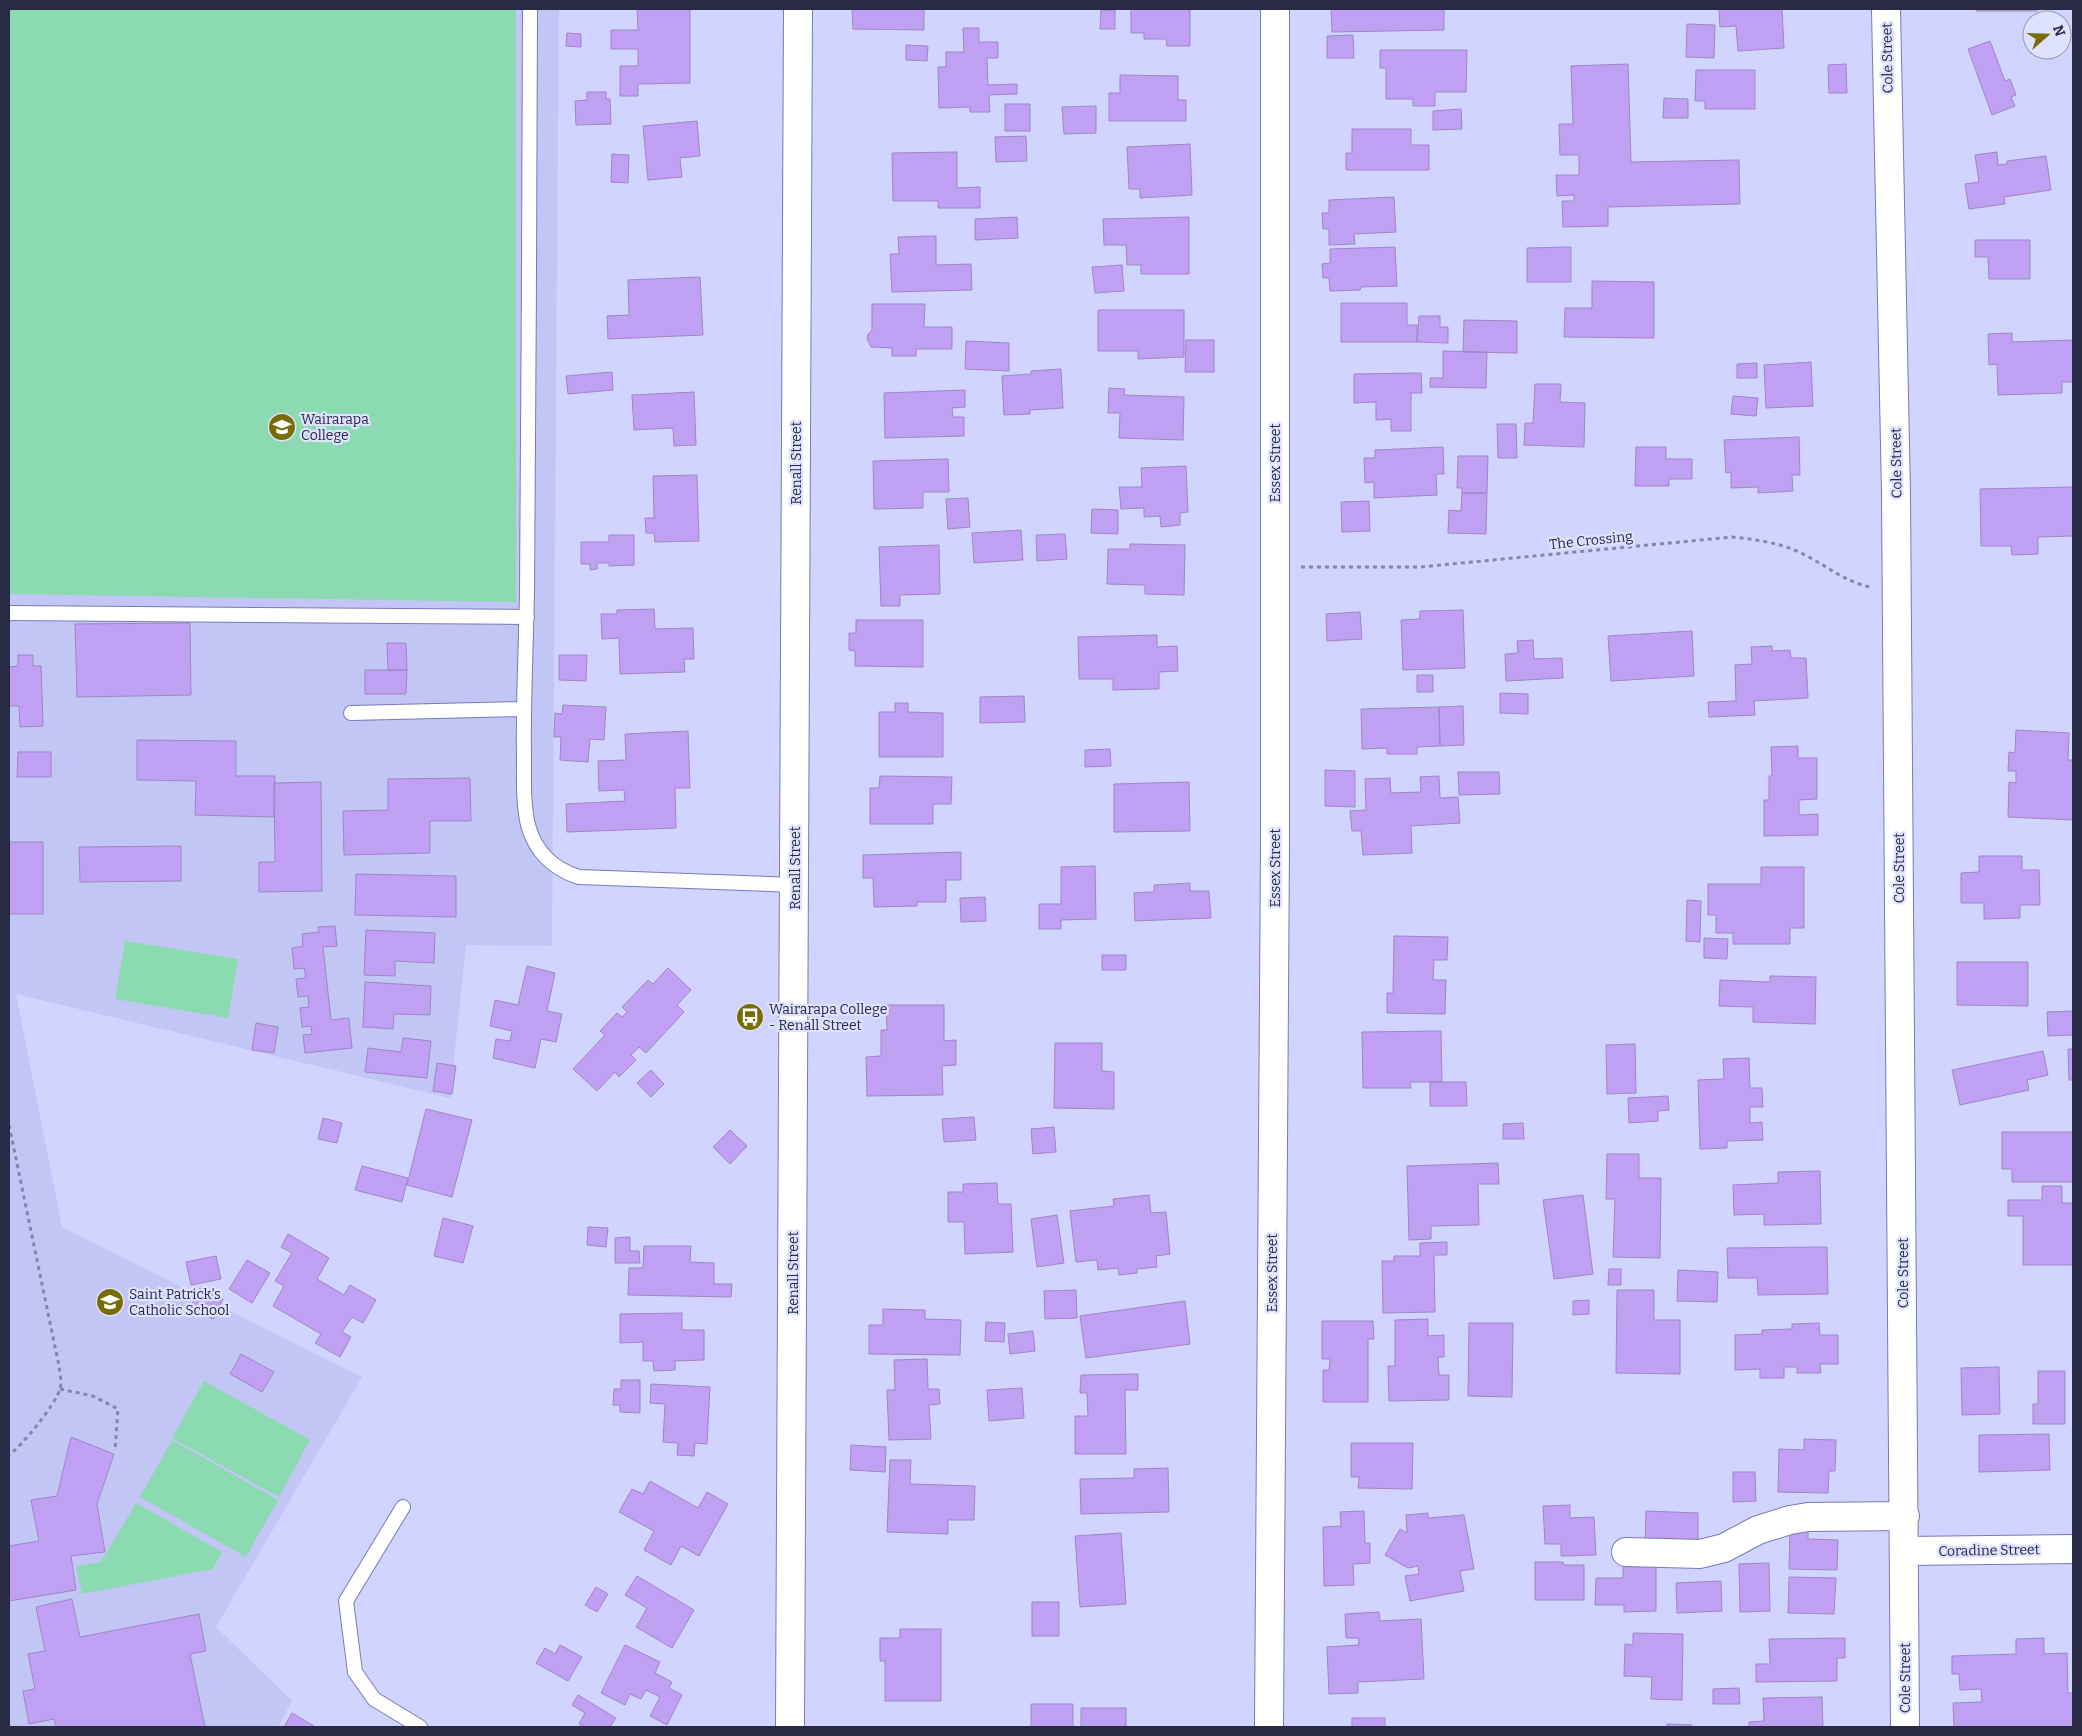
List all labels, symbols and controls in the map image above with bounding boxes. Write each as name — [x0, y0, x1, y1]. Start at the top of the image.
north arrow — [2022, 10, 2072, 60]
street label: Cole Street — [1878, 22, 1897, 93]
text: N — [2049, 23, 2069, 39]
place label: Wairarapa College — [301, 411, 369, 444]
school or university icon: Wairarapa College — [267, 412, 297, 442]
street label: Renall Street — [788, 421, 805, 505]
street label: Essex Street — [1267, 423, 1284, 503]
street label: Cole Street — [1887, 427, 1906, 498]
street label: The Crossing — [1548, 528, 1634, 553]
street label: Renall Street — [787, 826, 804, 910]
street label: Essex Street — [1267, 828, 1284, 908]
street label: Cole Street — [1891, 833, 1908, 903]
place label: Wairarapa College - Renall Street — [769, 1001, 887, 1034]
bus stop icon: Wairarapa College - Renall Street — [735, 1002, 765, 1032]
street label: Renall Street — [785, 1231, 802, 1315]
street label: Essex Street — [1264, 1233, 1281, 1313]
street label: Cole Street — [1895, 1238, 1912, 1308]
place label: Saint Patrick's Catholic School — [129, 1286, 229, 1319]
school or university icon: Saint Patrick's Catholic School — [95, 1287, 125, 1317]
street label: Coradine Street — [1938, 1541, 2040, 1560]
street label: Cole Street — [1897, 1643, 1914, 1713]

